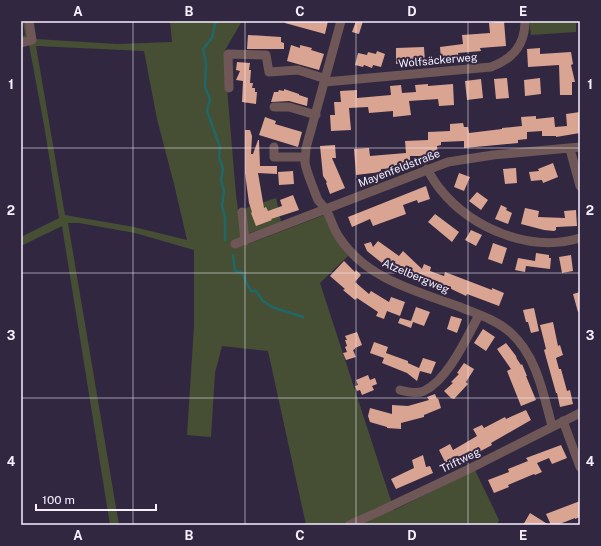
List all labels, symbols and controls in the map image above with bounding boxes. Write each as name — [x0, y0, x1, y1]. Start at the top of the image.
text: A — [73, 4, 83, 19]
text: B — [185, 4, 194, 19]
text: C — [295, 4, 305, 19]
text: D — [407, 4, 417, 19]
text: E — [519, 4, 527, 19]
street label: Wolfsäckerweg — [398, 51, 478, 69]
text: 1 — [8, 77, 14, 92]
text: 1 — [587, 77, 593, 92]
street label: Mayenfeldstraße — [356, 147, 442, 189]
text: 2 — [7, 203, 15, 218]
text: 2 — [586, 203, 594, 218]
street label: Atzelbergweg — [381, 257, 451, 296]
text: 3 — [7, 328, 16, 343]
text: 3 — [586, 328, 595, 343]
street label: Triftweg — [438, 445, 482, 475]
text: 4 — [7, 454, 16, 469]
text: 4 — [586, 454, 595, 469]
scale bar — [36, 486, 156, 512]
text: 100 m — [42, 493, 75, 507]
text: A — [73, 528, 83, 543]
text: B — [185, 528, 194, 543]
text: C — [295, 528, 305, 543]
text: D — [407, 528, 417, 543]
text: E — [519, 528, 527, 543]

